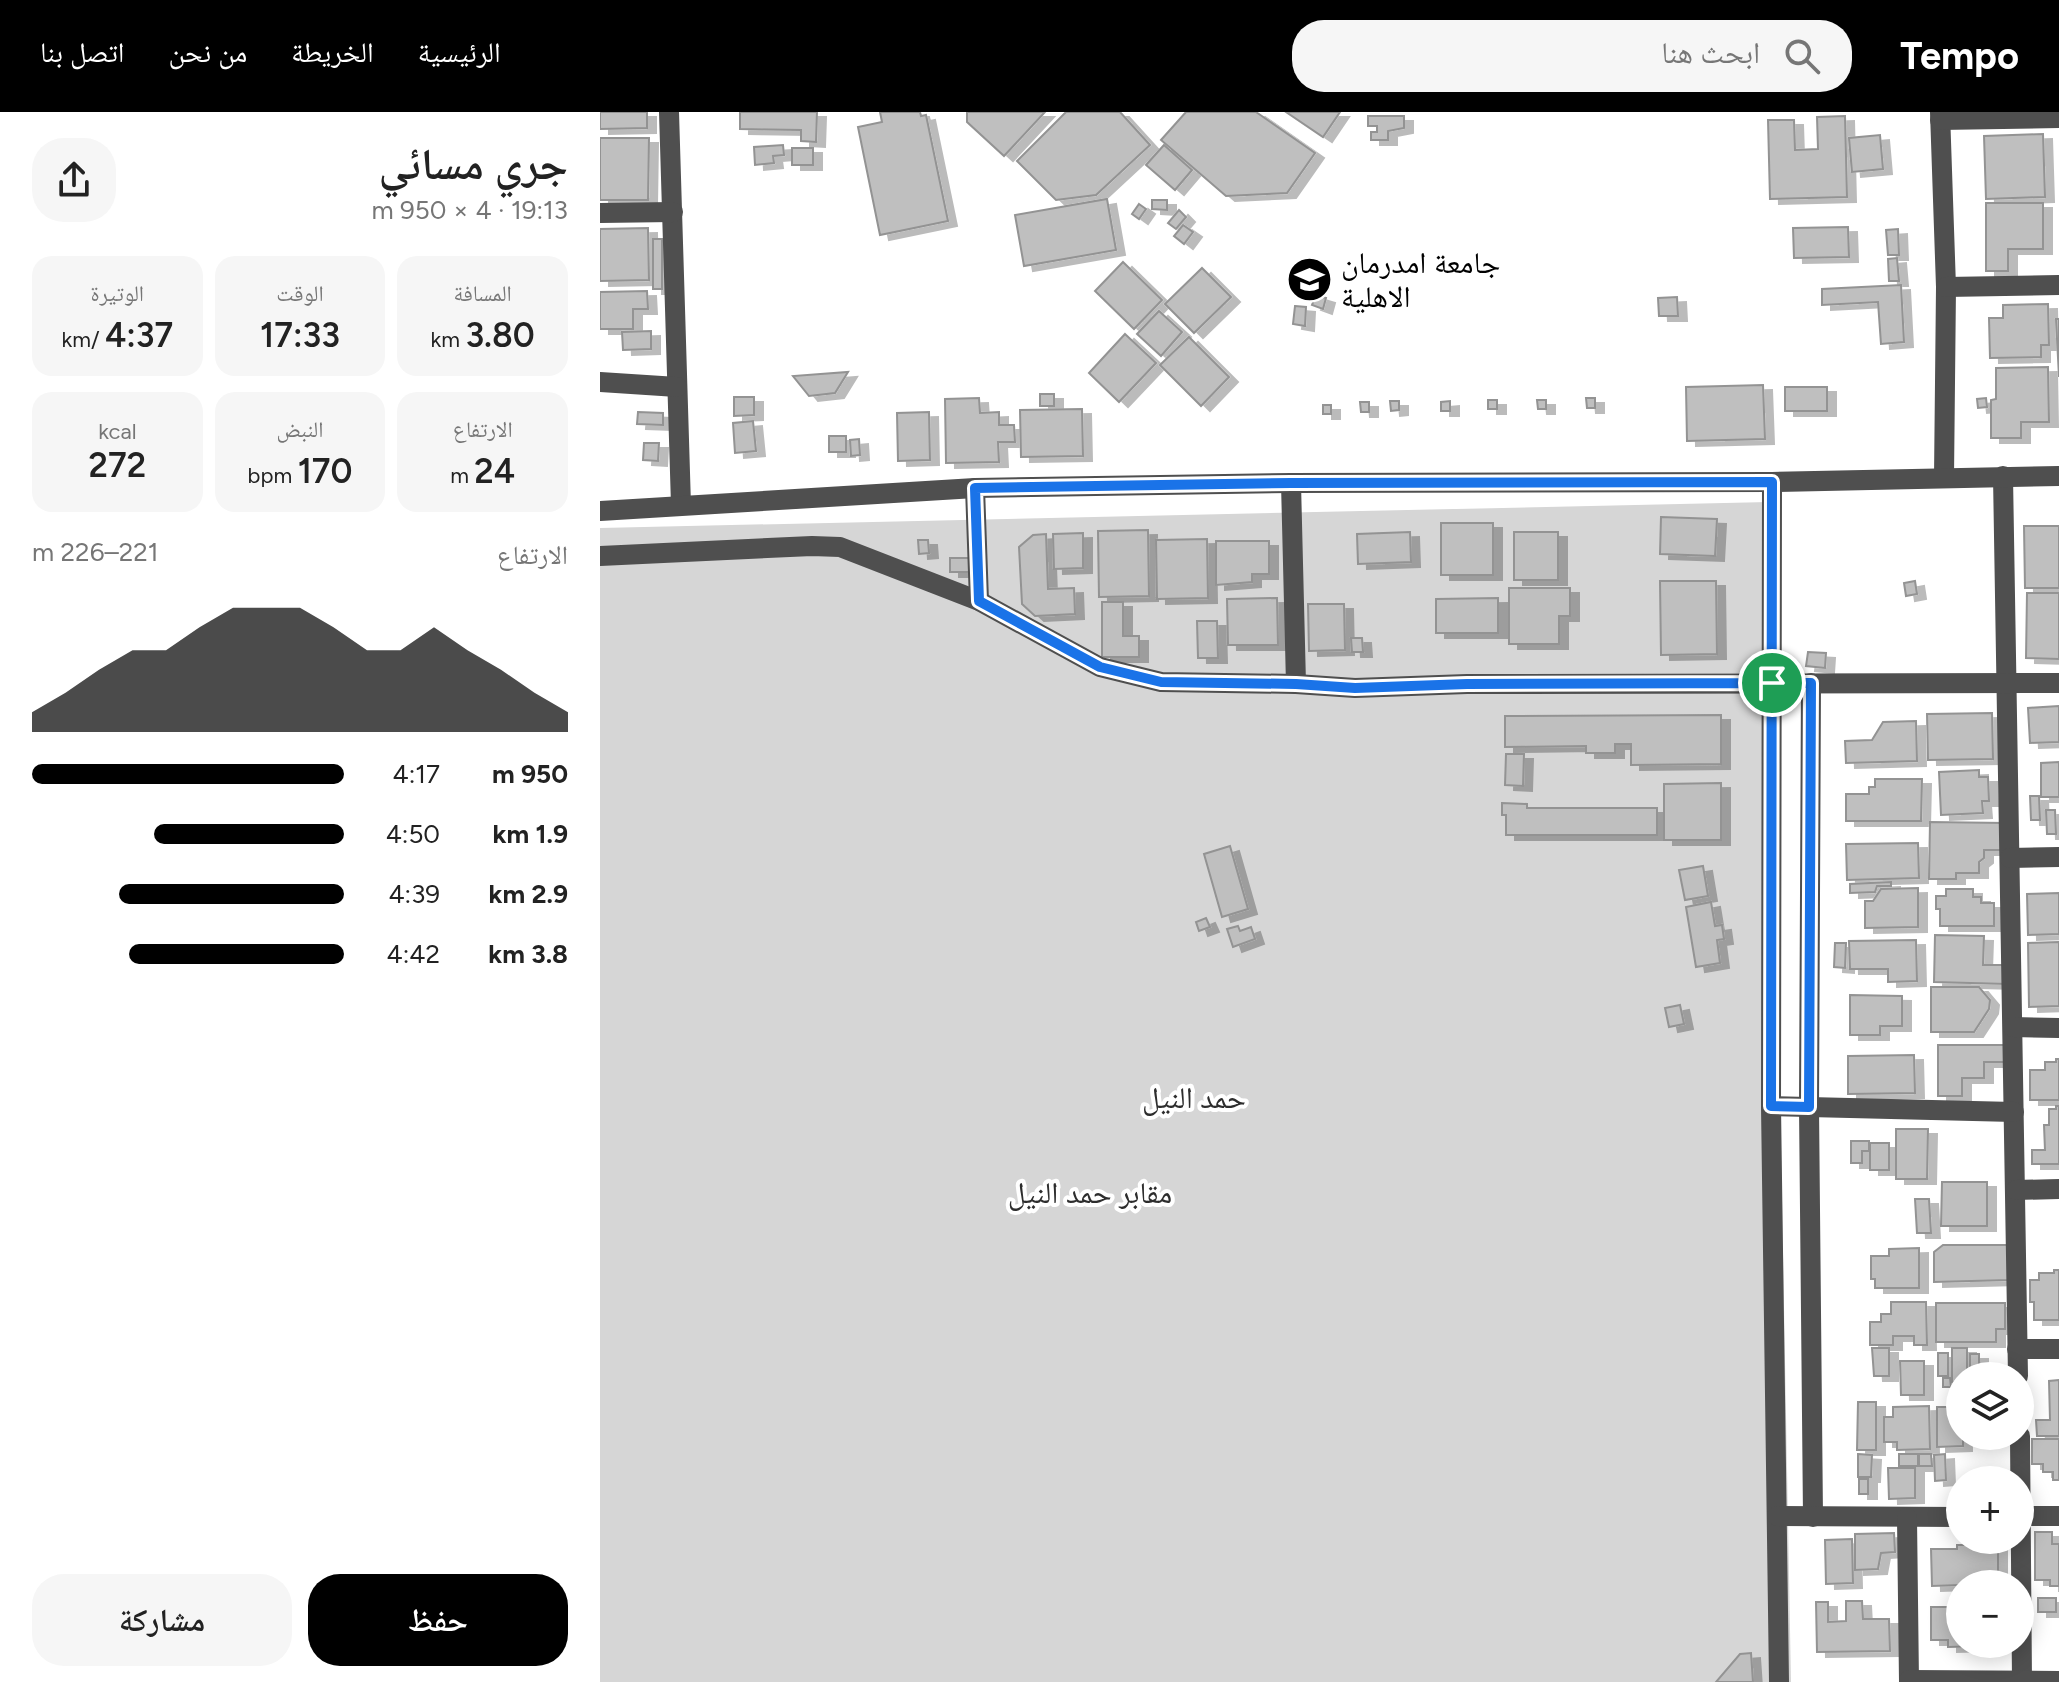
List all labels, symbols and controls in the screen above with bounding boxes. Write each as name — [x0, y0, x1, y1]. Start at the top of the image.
search box — [1292, 20, 1852, 92]
text: Tempo — [1900, 33, 2019, 79]
text: ابحث هنا — [1661, 34, 1760, 71]
icon: search — [1780, 34, 1824, 78]
text: اتصل بنا — [40, 35, 124, 69]
text: من نحن — [168, 35, 247, 69]
text: الخريطة — [291, 35, 374, 69]
text: الرئيسية — [418, 35, 501, 69]
text: جري مسائي — [378, 137, 568, 190]
button: share — [32, 138, 116, 222]
text: 19:13 · 4 × 950 m — [372, 194, 568, 226]
place label: جامعة امدرمان الاهلية — [1341, 244, 1500, 315]
school or university icon: جامعة امدرمان الاهلية — [1286, 256, 1334, 304]
text: الوتيرة — [91, 280, 144, 307]
text: الوقت — [276, 280, 324, 307]
text: المسافة — [454, 280, 512, 307]
text: 4:37 — [105, 315, 173, 356]
text: 17:33 — [260, 315, 340, 356]
text: 3.80 — [465, 315, 535, 356]
text: /km — [61, 326, 105, 353]
text: km — [431, 326, 465, 353]
text: النبض — [277, 416, 323, 443]
text: الارتفاع — [453, 416, 513, 443]
text: kcal — [98, 418, 137, 445]
text: 272 — [89, 445, 146, 486]
text: 170 — [298, 451, 352, 492]
text: 24 — [474, 451, 515, 492]
text: bpm — [248, 462, 298, 489]
text: m — [450, 462, 474, 489]
text: 221–226 m — [32, 536, 159, 568]
text: الارتفاع — [497, 539, 568, 571]
pin — [1738, 649, 1806, 717]
icon: arrive — [1750, 661, 1794, 705]
text: 4:17 — [393, 758, 440, 790]
text: 950 m — [492, 758, 568, 790]
text: 4:50 — [386, 818, 440, 850]
text: 1.9 km — [493, 818, 568, 850]
text: 4:39 — [388, 878, 440, 910]
text: 2.9 km — [489, 878, 568, 910]
text: 4:42 — [387, 938, 440, 970]
text: 3.8 km — [488, 938, 568, 970]
park label: حمد النيل — [1142, 1079, 1246, 1116]
park label: مقابر حمد النيل — [1008, 1174, 1172, 1211]
map controls — [1946, 1362, 2034, 1658]
button: layers — [1946, 1362, 2034, 1450]
button: + — [1946, 1466, 2034, 1554]
button: − — [1946, 1570, 2034, 1658]
button: مشاركة — [32, 1574, 292, 1666]
button: حفظ — [308, 1574, 568, 1666]

